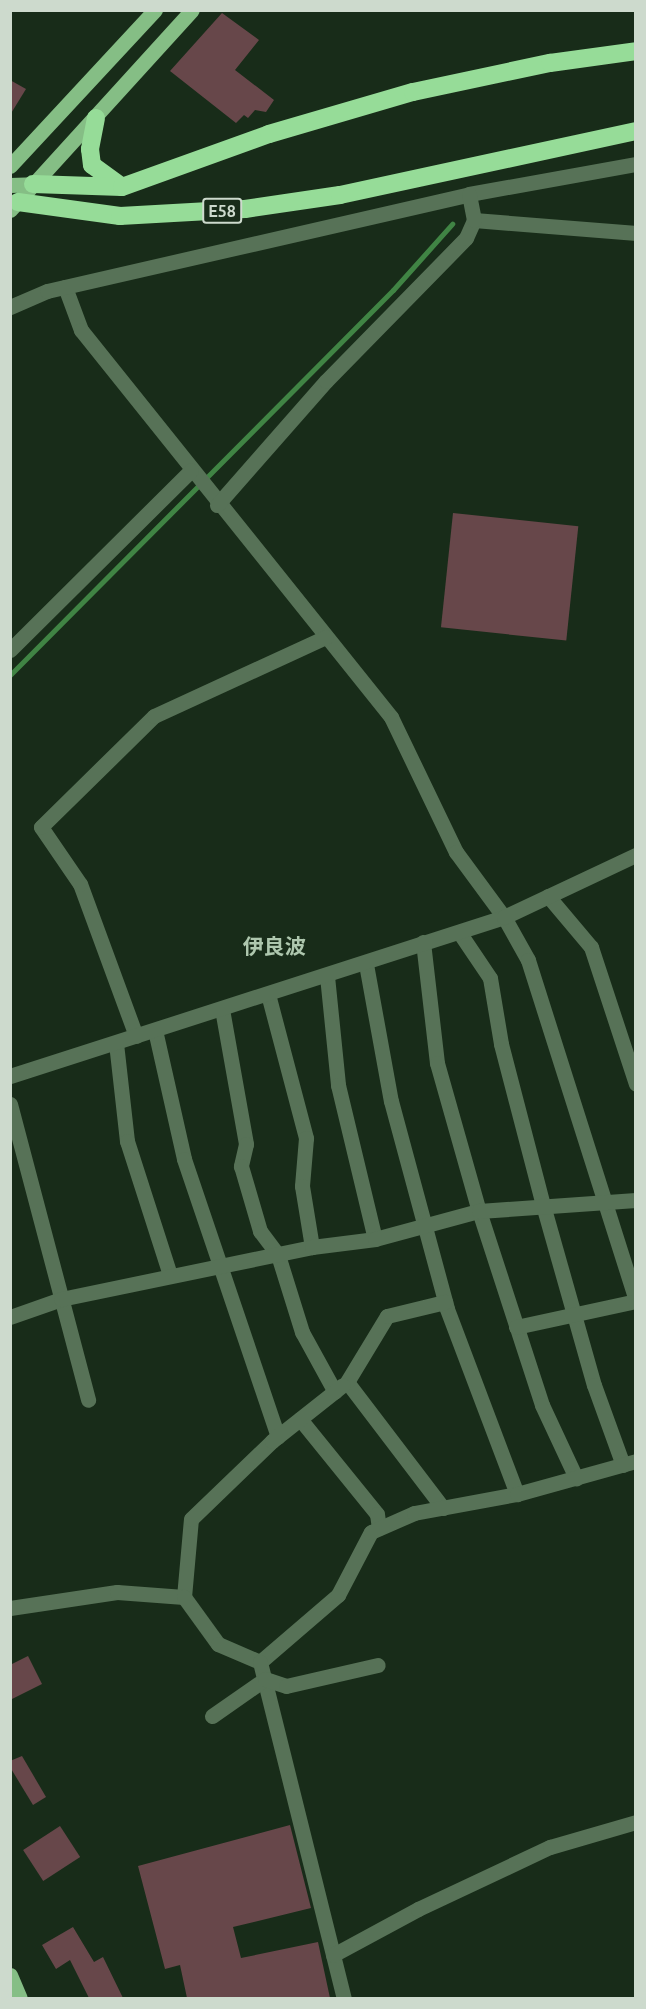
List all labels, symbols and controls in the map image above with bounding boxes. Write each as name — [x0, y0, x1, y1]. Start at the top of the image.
road number: E58 — [201, 198, 243, 224]
district label: 伊良波 — [243, 933, 305, 959]

